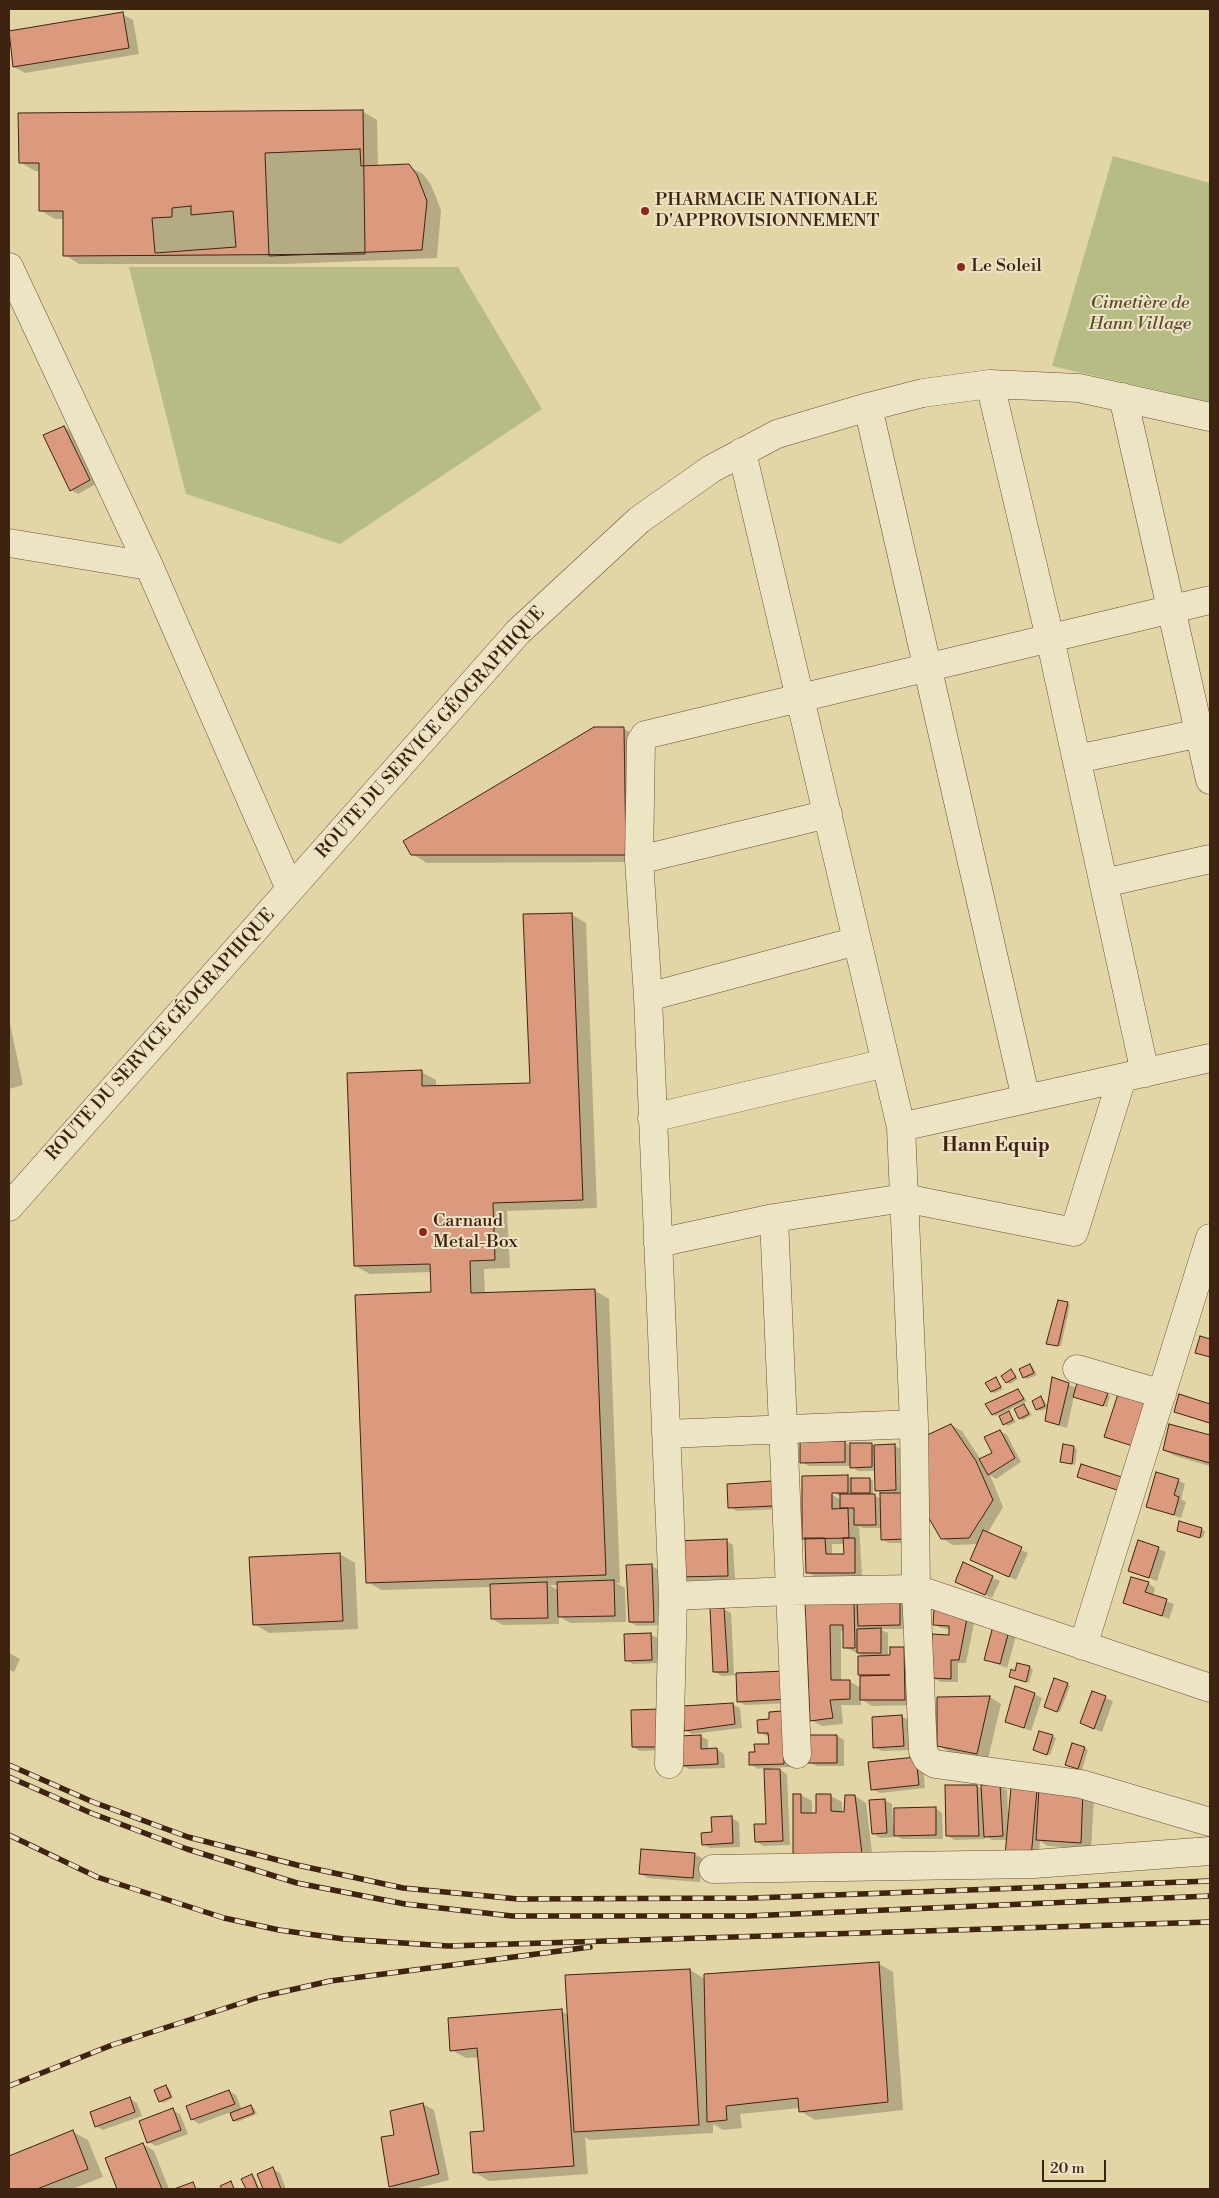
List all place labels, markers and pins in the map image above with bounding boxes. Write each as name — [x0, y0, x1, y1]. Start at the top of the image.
place label: PHARMACIE NATIONALE D'APPROVISIONNEMENT — [655, 190, 879, 232]
marker: PHARMACIE NATIONALE D'APPROVISIONNEMENT — [639, 205, 651, 217]
place label: Le Soleil — [971, 256, 1042, 278]
marker: Le Soleil — [955, 261, 967, 273]
place label: Carnaud Metal-Box — [433, 1211, 518, 1254]
marker: Carnaud Metal-Box — [417, 1226, 429, 1238]

